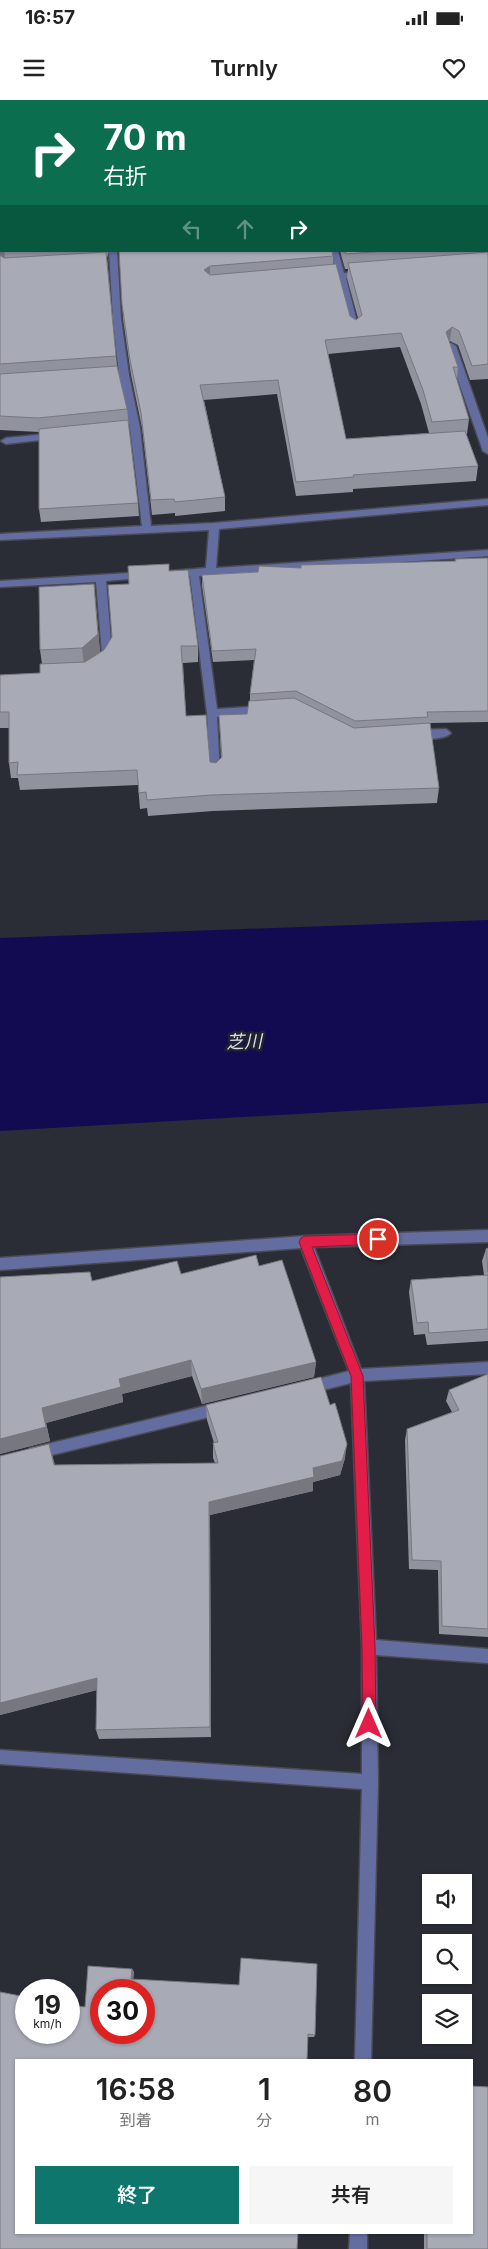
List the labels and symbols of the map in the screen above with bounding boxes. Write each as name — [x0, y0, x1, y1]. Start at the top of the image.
water label: 芝川 — [226, 1030, 264, 1053]
pin — [357, 1218, 399, 1260]
position arrow — [342, 1697, 394, 1749]
speed limit sign: 30 — [90, 1979, 155, 2044]

